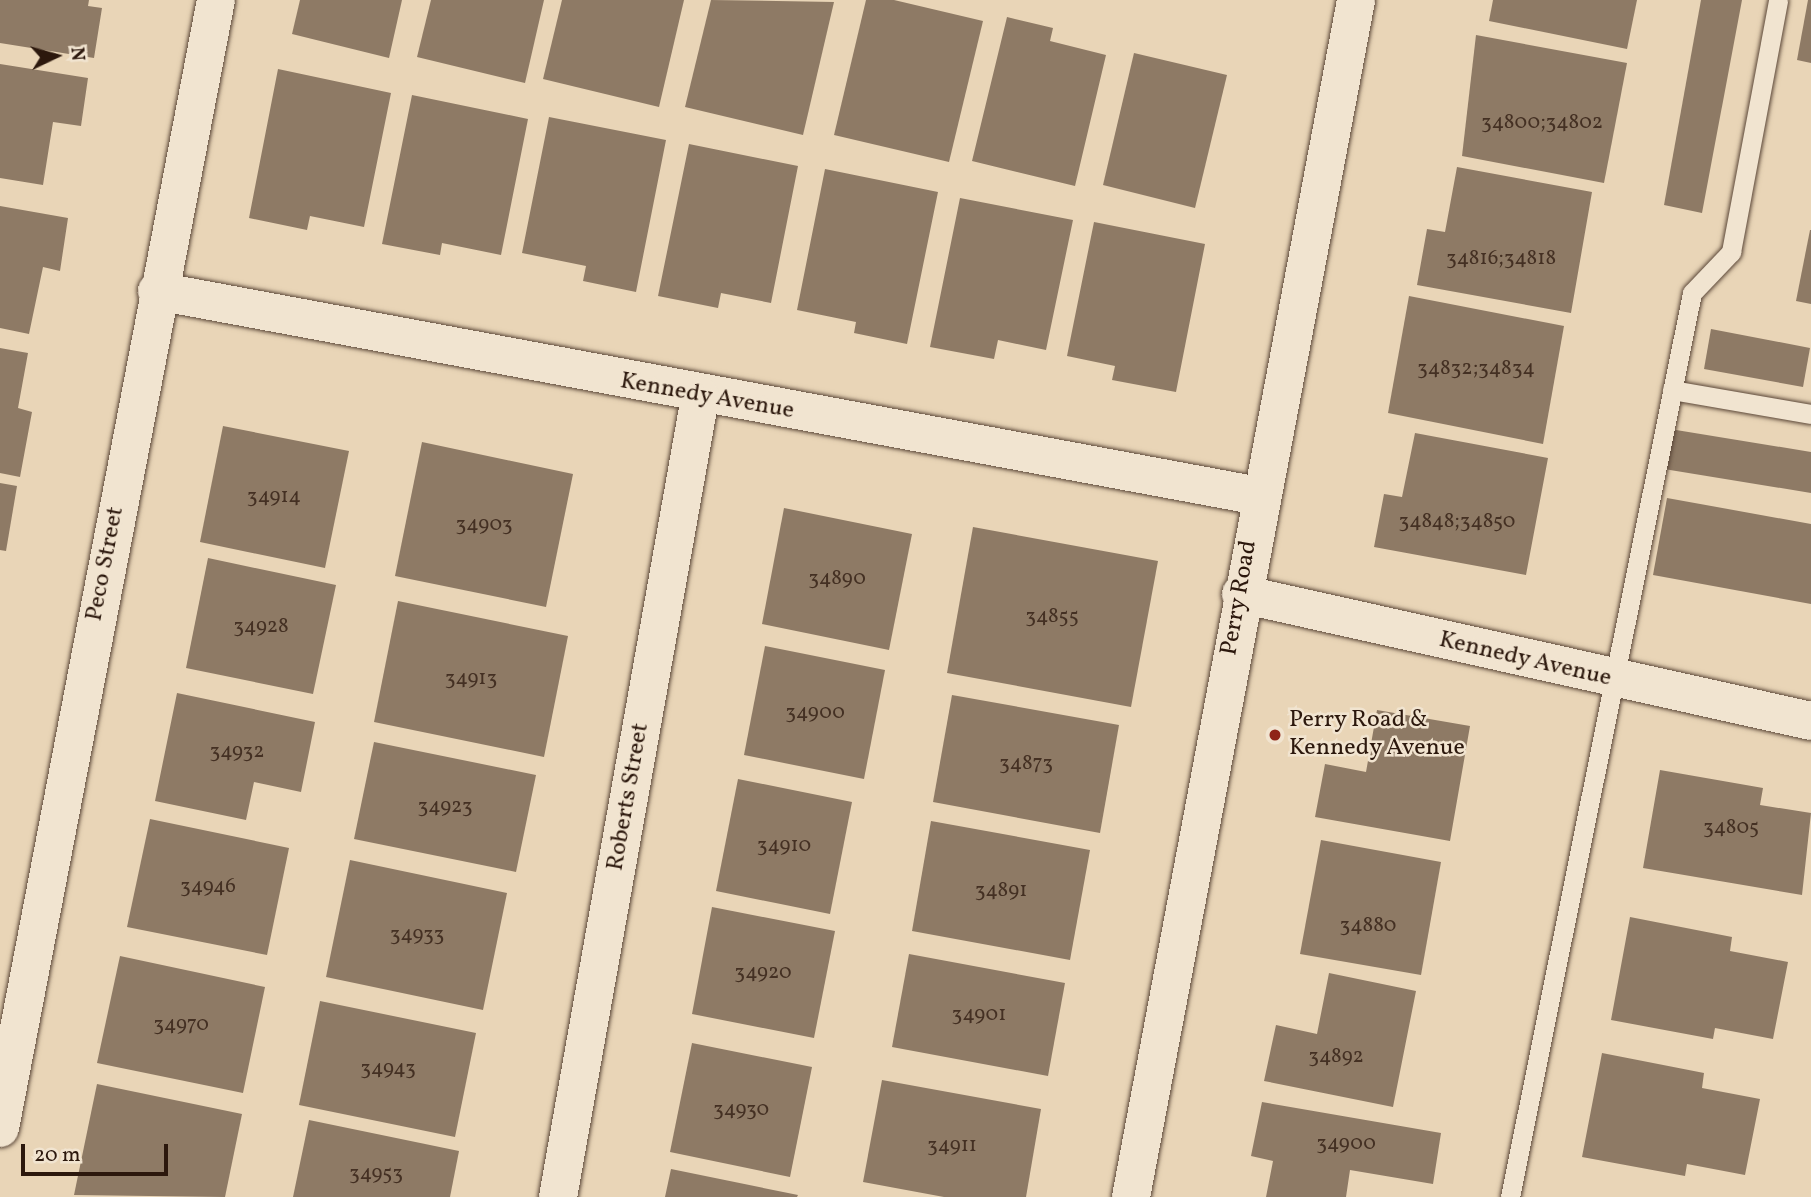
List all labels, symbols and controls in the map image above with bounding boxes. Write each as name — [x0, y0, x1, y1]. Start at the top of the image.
north arrow — [21, 21, 91, 91]
text: N — [63, 46, 90, 62]
house number: 34800;34802 — [1481, 110, 1603, 136]
house number: 34816;34818 — [1446, 246, 1556, 272]
house number: 34832;34834 — [1417, 356, 1535, 382]
street label: Kennedy Avenue — [618, 367, 796, 427]
house number: 34914 — [247, 484, 301, 510]
street label: Peco Street — [81, 504, 131, 624]
house number: 34848;34850 — [1399, 509, 1515, 535]
house number: 34903 — [456, 512, 512, 538]
street label: Perry Road — [1216, 538, 1264, 658]
house number: 34890 — [808, 566, 866, 592]
house number: 34855 — [1025, 604, 1079, 630]
house number: 34928 — [233, 614, 289, 640]
street label: Kennedy Avenue — [1436, 626, 1614, 694]
house number: 34913 — [445, 666, 497, 692]
house number: 34900 — [785, 700, 845, 726]
place label: Perry Road & Kennedy Avenue — [1289, 707, 1466, 763]
street label: Roberts Street — [602, 721, 656, 873]
marker: Perry Road & Kennedy Avenue — [1267, 727, 1283, 743]
house number: 34932 — [209, 739, 265, 765]
house number: 34873 — [999, 751, 1053, 777]
house number: 34923 — [418, 794, 472, 820]
house number: 34805 — [1703, 815, 1759, 841]
house number: 34910 — [757, 833, 811, 859]
house number: 34946 — [180, 874, 236, 900]
house number: 34891 — [975, 878, 1027, 904]
house number: 34880 — [1340, 913, 1396, 939]
house number: 34933 — [390, 922, 444, 948]
house number: 34920 — [734, 960, 792, 986]
house number: 34901 — [952, 1002, 1006, 1028]
house number: 34970 — [153, 1012, 209, 1038]
house number: 34892 — [1308, 1044, 1364, 1070]
house number: 34943 — [360, 1056, 416, 1082]
house number: 34930 — [713, 1097, 769, 1123]
scale bar — [24, 1130, 172, 1174]
house number: 34900 — [1316, 1131, 1376, 1157]
house number: 34911 — [927, 1133, 977, 1159]
text: 20 m — [34, 1141, 80, 1170]
house number: 34953 — [349, 1161, 403, 1187]

